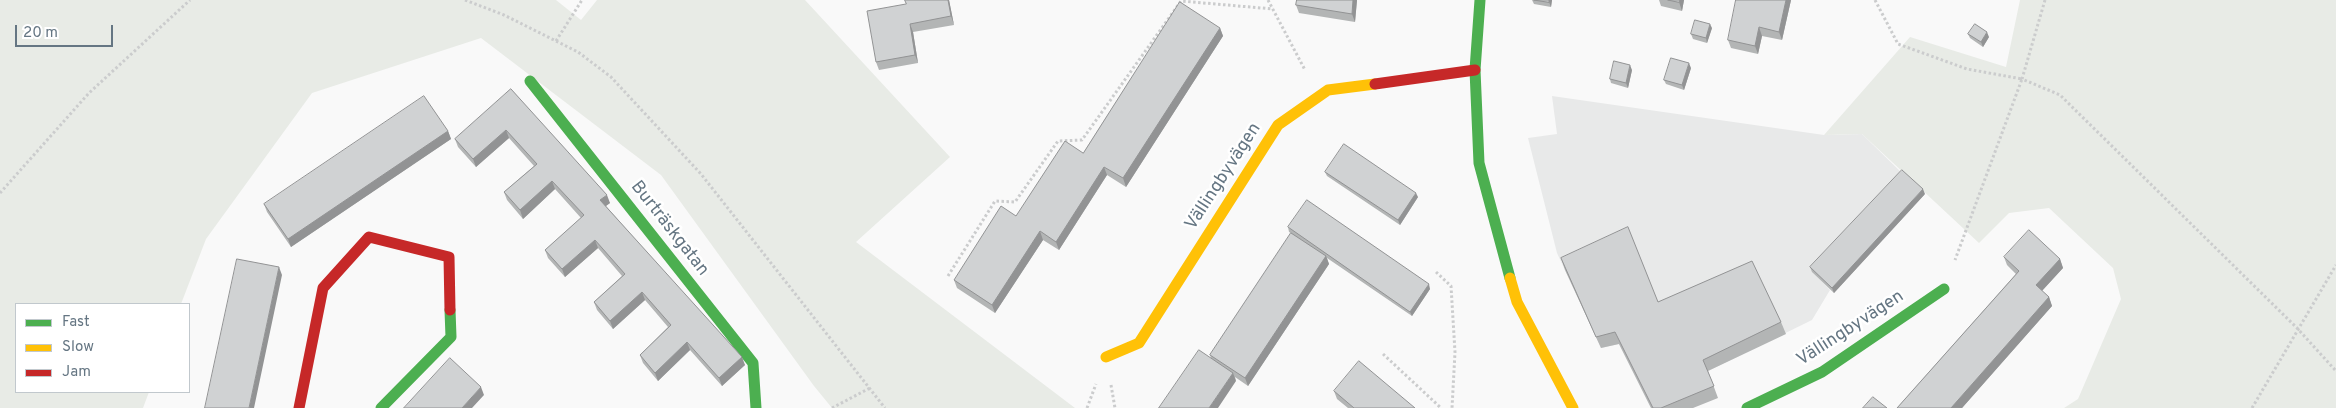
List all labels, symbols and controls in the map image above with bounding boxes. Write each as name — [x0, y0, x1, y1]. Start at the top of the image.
scale bar — [18, 15, 115, 47]
text: 20 m — [23, 24, 58, 43]
street label: Vällingbyvägen — [1181, 120, 1267, 234]
street label: Burträskgatan — [625, 177, 713, 281]
street label: Vällingbyvägen — [1794, 286, 1908, 372]
legend — [15, 303, 190, 393]
text: Fast — [62, 313, 90, 332]
text: Slow — [62, 338, 94, 357]
text: Jam — [62, 363, 91, 382]

